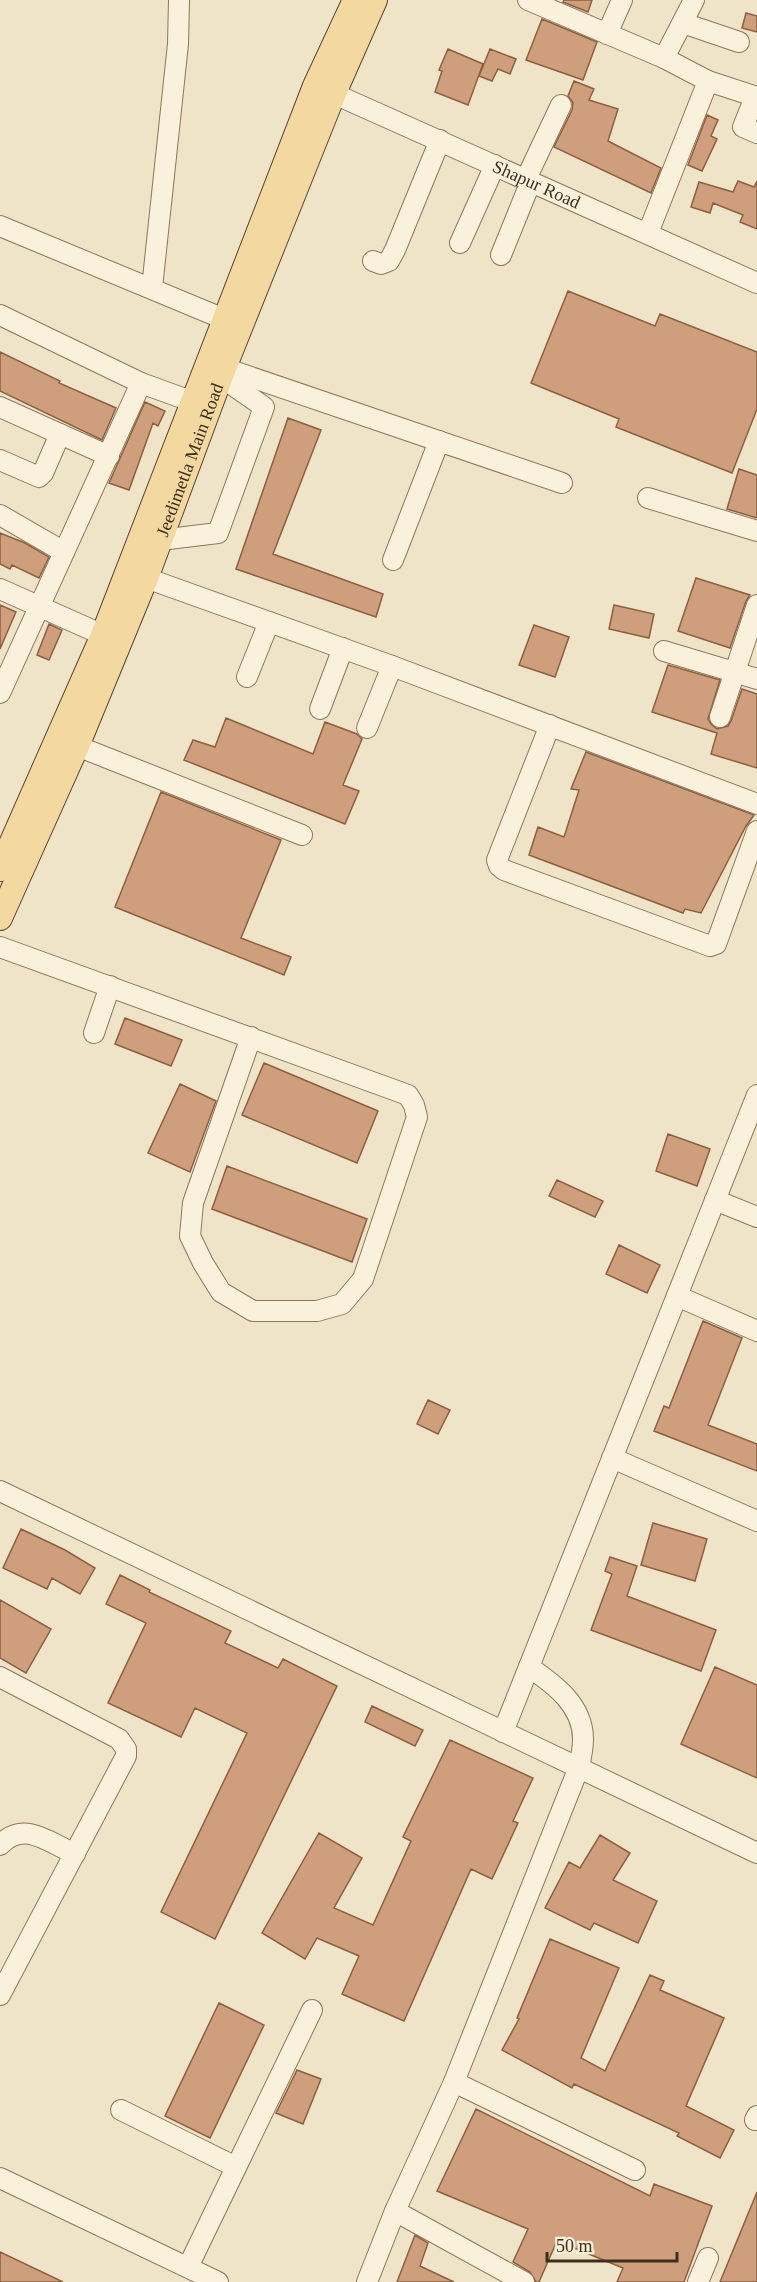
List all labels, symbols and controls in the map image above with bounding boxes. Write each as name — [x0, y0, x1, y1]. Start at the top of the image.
street label: Shapur Road — [490, 156, 583, 213]
street label: Jeedimetla Main Road — [152, 380, 227, 539]
scale bar — [547, 2225, 678, 2263]
text: 50 m — [556, 2236, 593, 2256]

